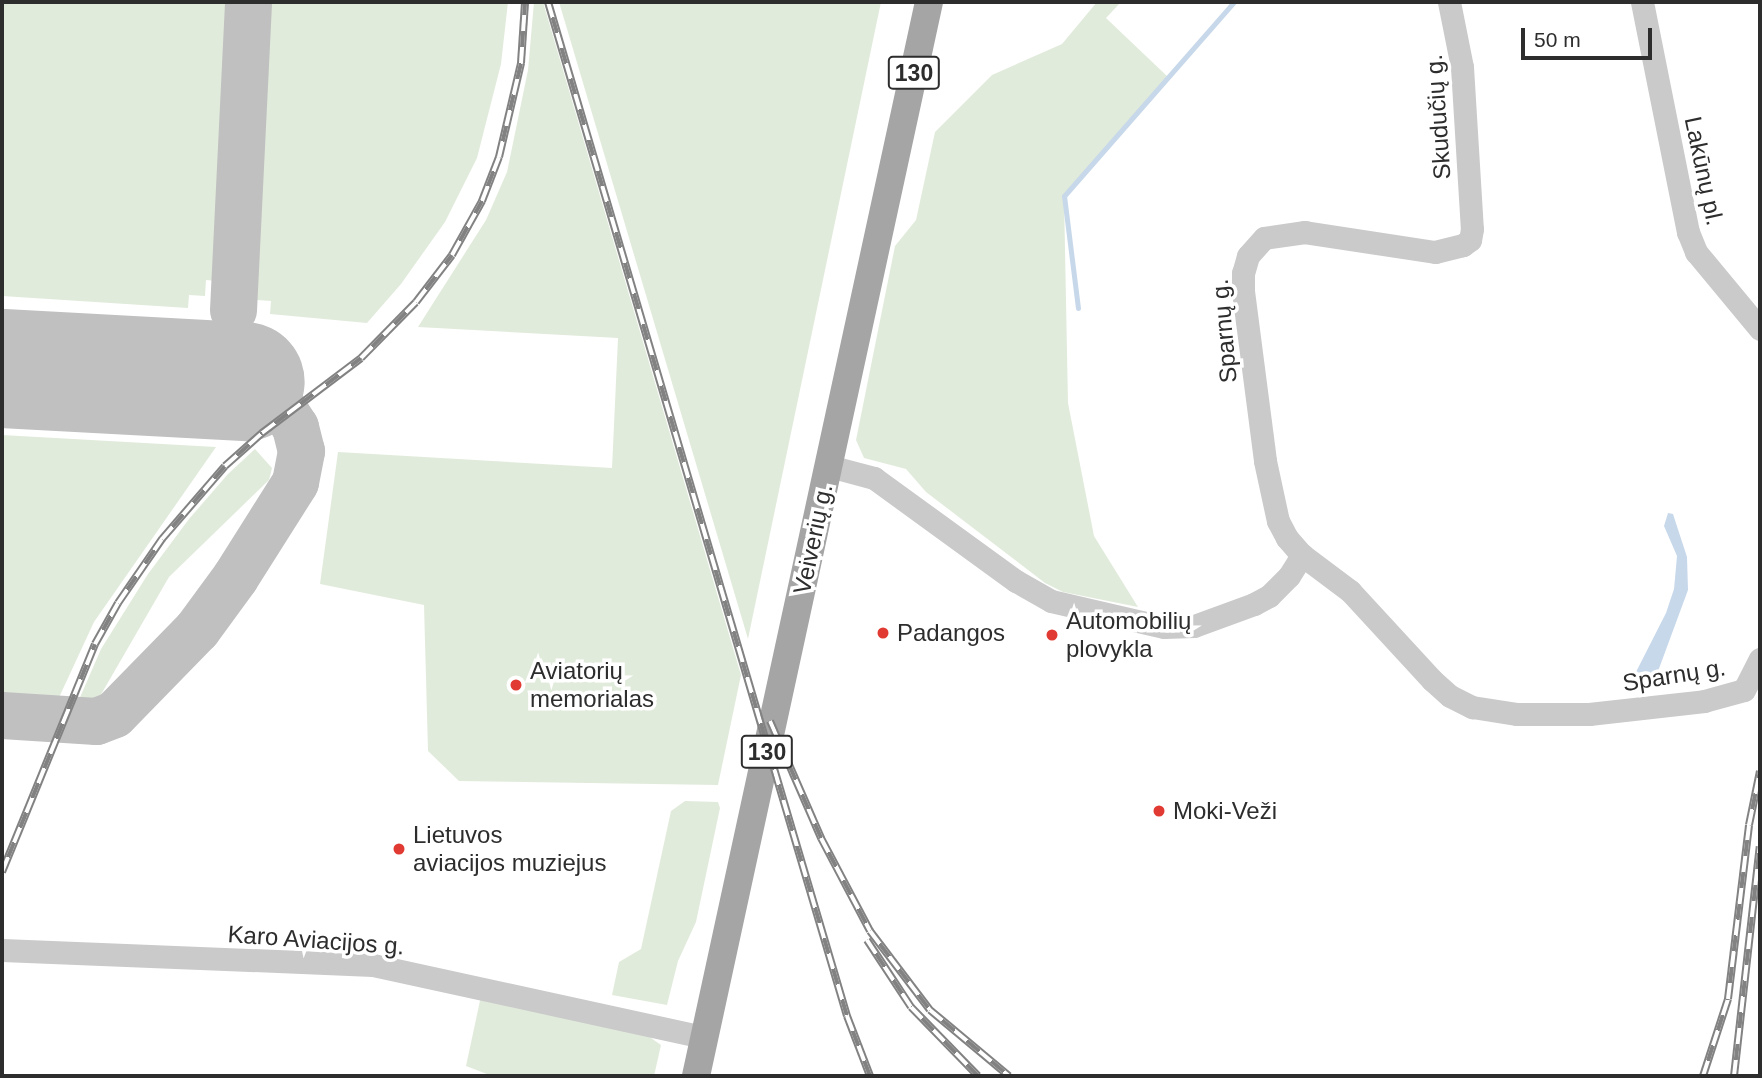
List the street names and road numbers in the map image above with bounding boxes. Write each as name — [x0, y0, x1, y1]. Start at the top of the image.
street label: Skudučių g. — [1419, 53, 1457, 181]
road number: 130 — [888, 54, 940, 92]
street label: Lakūnų pl. — [1678, 114, 1730, 228]
street label: Sparnų g. — [1205, 278, 1243, 384]
street label: Veiverių g. — [787, 481, 839, 597]
street label: Sparnų g. — [1620, 653, 1728, 697]
road number: 130 — [741, 732, 793, 772]
street label: Karo Aviacijos g. — [226, 919, 406, 961]

